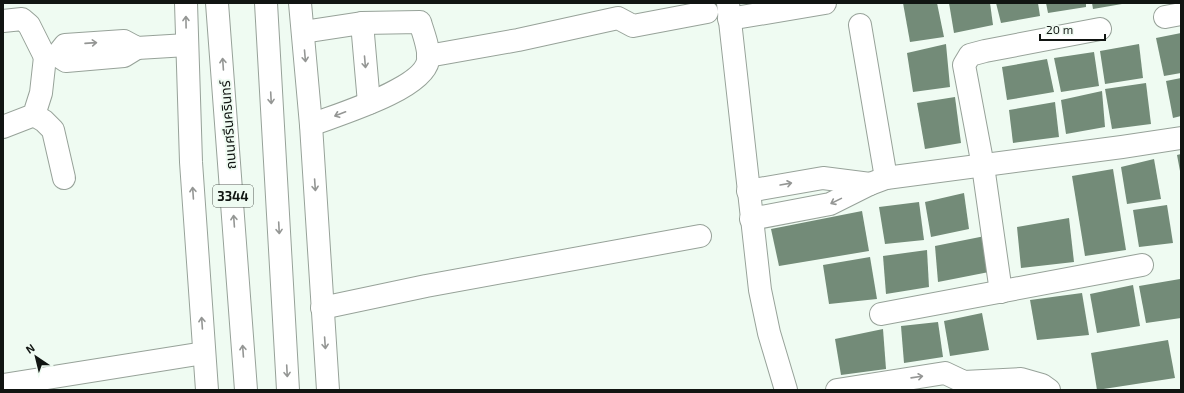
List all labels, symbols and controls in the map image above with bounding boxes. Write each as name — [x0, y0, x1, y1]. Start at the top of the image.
one-way arrow — [182, 16, 190, 29]
scale bar — [1040, 16, 1105, 42]
text: 20 m — [1046, 22, 1073, 36]
one-way arrow — [84, 40, 97, 47]
one-way arrow — [301, 49, 308, 62]
one-way arrow — [362, 55, 369, 68]
one-way arrow — [220, 58, 227, 71]
street label: ถนนศรีนครินทร์ — [216, 79, 239, 170]
one-way arrow — [267, 91, 275, 104]
one-way arrow — [334, 111, 346, 119]
one-way arrow — [311, 178, 318, 191]
one-way arrow — [779, 180, 792, 188]
road number: 3344 — [213, 185, 253, 207]
one-way arrow — [190, 187, 197, 200]
one-way arrow — [830, 198, 842, 206]
one-way arrow — [231, 215, 238, 228]
one-way arrow — [275, 221, 282, 234]
one-way arrow — [199, 317, 206, 330]
one-way arrow — [321, 336, 328, 349]
north arrow — [16, 337, 56, 377]
text: N — [23, 341, 37, 356]
one-way arrow — [240, 345, 247, 358]
one-way arrow — [284, 364, 291, 377]
one-way arrow — [910, 373, 923, 381]

